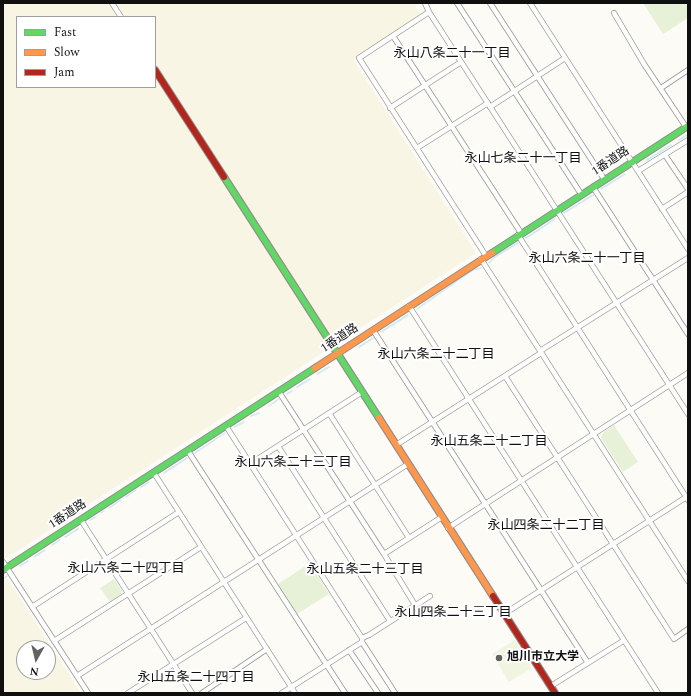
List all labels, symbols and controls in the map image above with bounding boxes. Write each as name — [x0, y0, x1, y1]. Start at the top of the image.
legend — [16, 16, 156, 88]
text: Fast — [54, 23, 76, 42]
text: Slow — [54, 43, 79, 62]
district label: 永山八条二十一丁目 — [394, 46, 510, 62]
text: Jam — [54, 63, 75, 82]
street label: 1番道路 — [589, 145, 633, 179]
district label: 永山七条二十一丁目 — [465, 151, 581, 167]
district label: 永山六条二十一丁目 — [529, 251, 645, 267]
street label: 1番道路 — [318, 322, 362, 356]
district label: 永山六条二十二丁目 — [378, 347, 494, 363]
district label: 永山五条二十二丁目 — [431, 434, 547, 450]
district label: 永山六条二十三丁目 — [235, 455, 351, 471]
street label: 1番道路 — [46, 498, 90, 532]
district label: 永山四条二十二丁目 — [488, 518, 604, 534]
district label: 永山六条二十四丁目 — [68, 561, 184, 577]
district label: 永山五条二十三丁目 — [307, 562, 423, 578]
district label: 永山四条二十三丁目 — [395, 605, 511, 621]
north arrow — [16, 640, 56, 680]
place label: 旭川市立大学 — [507, 651, 579, 665]
marker: 旭川市立大学 — [494, 653, 504, 663]
text: N — [29, 662, 40, 680]
district label: 永山五条二十四丁目 — [138, 670, 254, 686]

